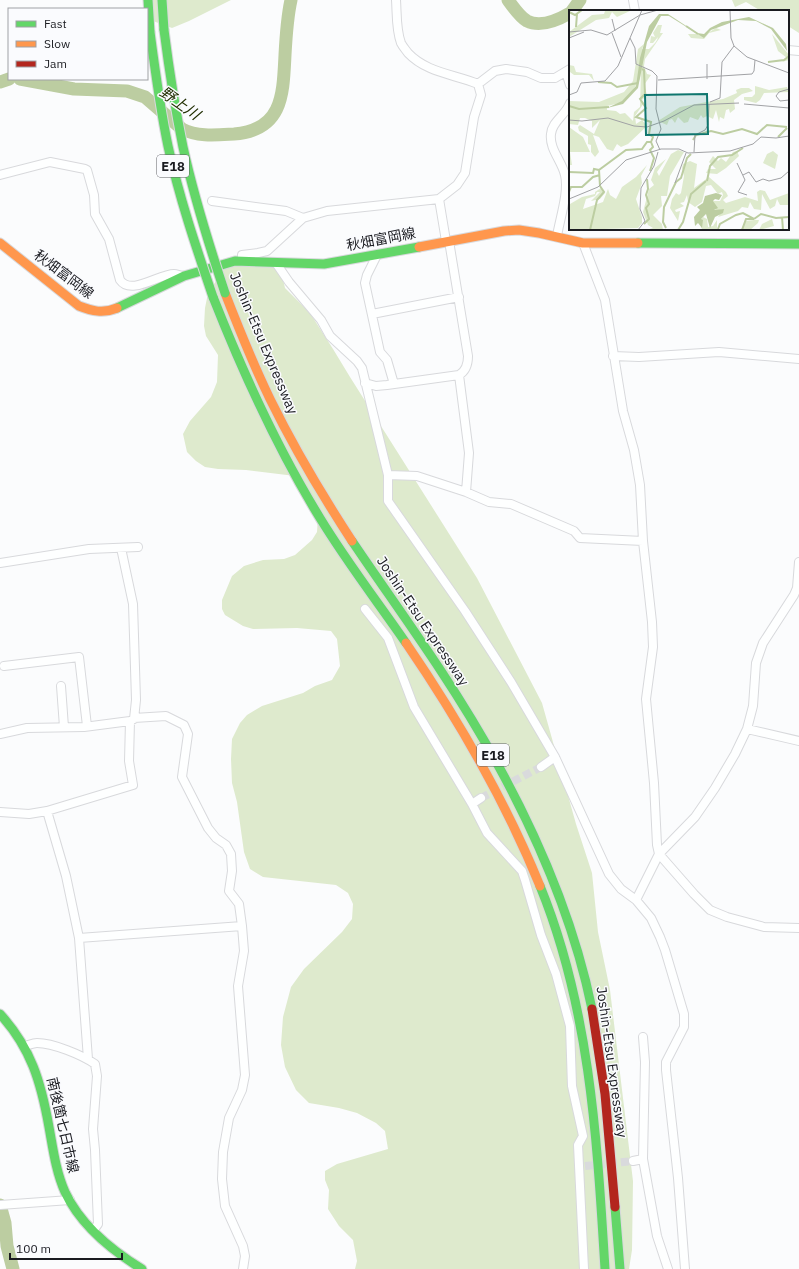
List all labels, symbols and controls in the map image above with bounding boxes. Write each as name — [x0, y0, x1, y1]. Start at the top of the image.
legend — [8, 8, 148, 80]
inset map — [569, 10, 789, 230]
text: Fast — [44, 16, 67, 31]
text: Slow — [44, 36, 70, 51]
text: Jam — [44, 56, 67, 71]
water label: 野上川 — [156, 82, 206, 125]
road number: E18 — [157, 155, 189, 177]
street label: 秋畑富岡線 — [345, 223, 417, 255]
street label: 秋畑富岡線 — [31, 246, 97, 302]
street label: Joshin-Etsu Expressway — [226, 269, 302, 417]
street label: Joshin-Etsu Expressway — [373, 553, 473, 689]
road number: E18 — [477, 744, 509, 766]
street label: Joshin-Etsu Expressway — [592, 985, 632, 1139]
street label: 南後箇七日市線 — [43, 1075, 83, 1175]
scale bar — [10, 1235, 122, 1261]
text: 100 m — [16, 1241, 51, 1256]

